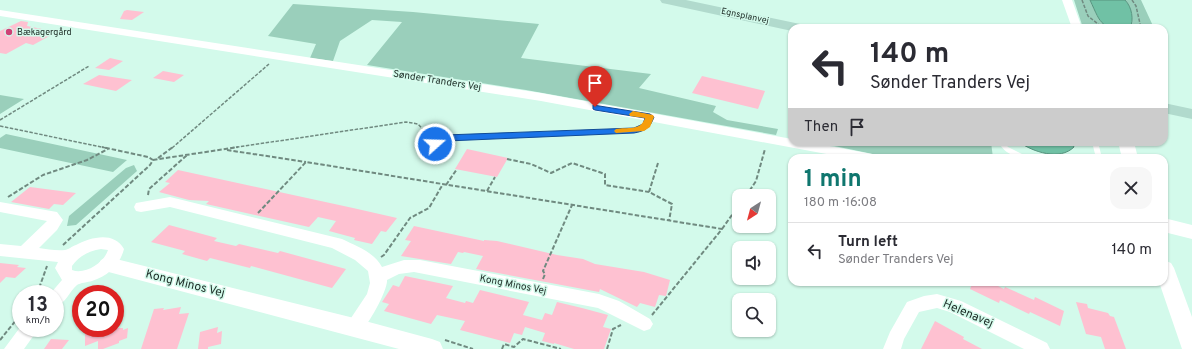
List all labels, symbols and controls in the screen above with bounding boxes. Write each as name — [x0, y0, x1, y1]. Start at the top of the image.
street label: Egnsplanvej — [720, 6, 770, 26]
marker: Bækagergård — [4, 27, 14, 37]
place label: Bækagergård — [17, 27, 72, 38]
text: 140 m — [870, 37, 949, 73]
icon: left — [804, 40, 856, 92]
pin — [578, 66, 612, 107]
street label: Sønder Tranders Vej — [392, 68, 482, 94]
icon: arrive — [584, 72, 606, 94]
text: Sønder Tranders Vej — [870, 72, 1030, 95]
icon: arrive — [846, 116, 868, 138]
text: Then — [804, 118, 838, 137]
position arrow — [414, 123, 456, 165]
text: 1 min — [804, 165, 862, 195]
button: close — [1110, 167, 1152, 209]
north arrow — [732, 189, 776, 233]
map controls — [732, 189, 776, 337]
text: 180 m · 16:08 — [804, 195, 877, 211]
text: Turn left — [838, 233, 898, 252]
icon: left — [804, 240, 826, 262]
button: sound — [732, 241, 776, 285]
text: 140 m — [1112, 241, 1152, 260]
text: Sønder Tranders Vej — [838, 252, 954, 268]
street label: Kong Minos Vej — [144, 266, 226, 302]
street label: Kong Minos Vej — [479, 272, 547, 298]
speed limit sign: 20 — [72, 285, 124, 337]
text: 13 — [28, 293, 48, 319]
button: search — [732, 293, 776, 337]
street label: Helenavej — [940, 296, 996, 332]
text: km/h — [26, 314, 50, 327]

